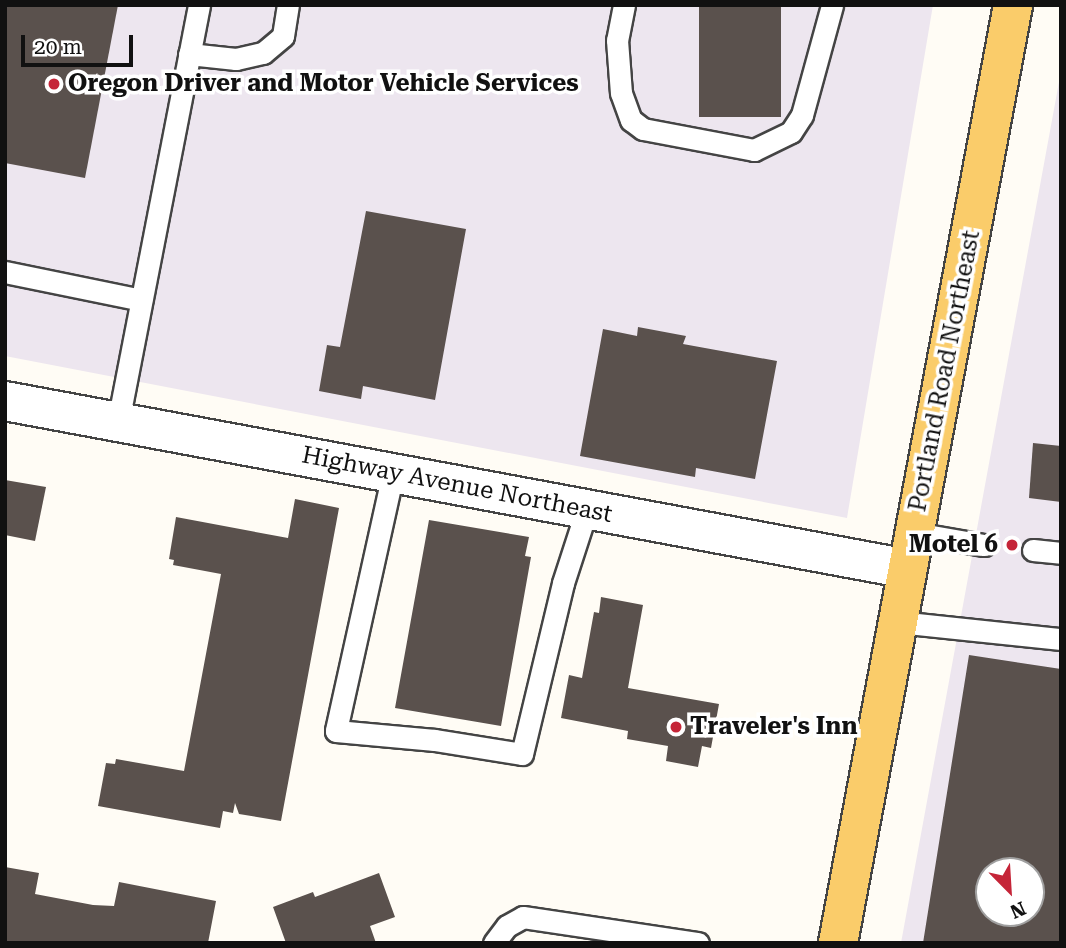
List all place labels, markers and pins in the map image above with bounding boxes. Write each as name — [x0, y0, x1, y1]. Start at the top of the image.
place label: Oregon Driver and Motor Vehicle Services — [68, 70, 579, 98]
marker: Oregon Driver and Motor Vehicle Services — [46, 76, 62, 92]
place label: Motel 6 — [909, 531, 998, 559]
marker: Motel 6 — [1004, 537, 1020, 553]
place label: Traveler's Inn — [690, 713, 858, 741]
marker: Traveler's Inn — [668, 719, 684, 735]

